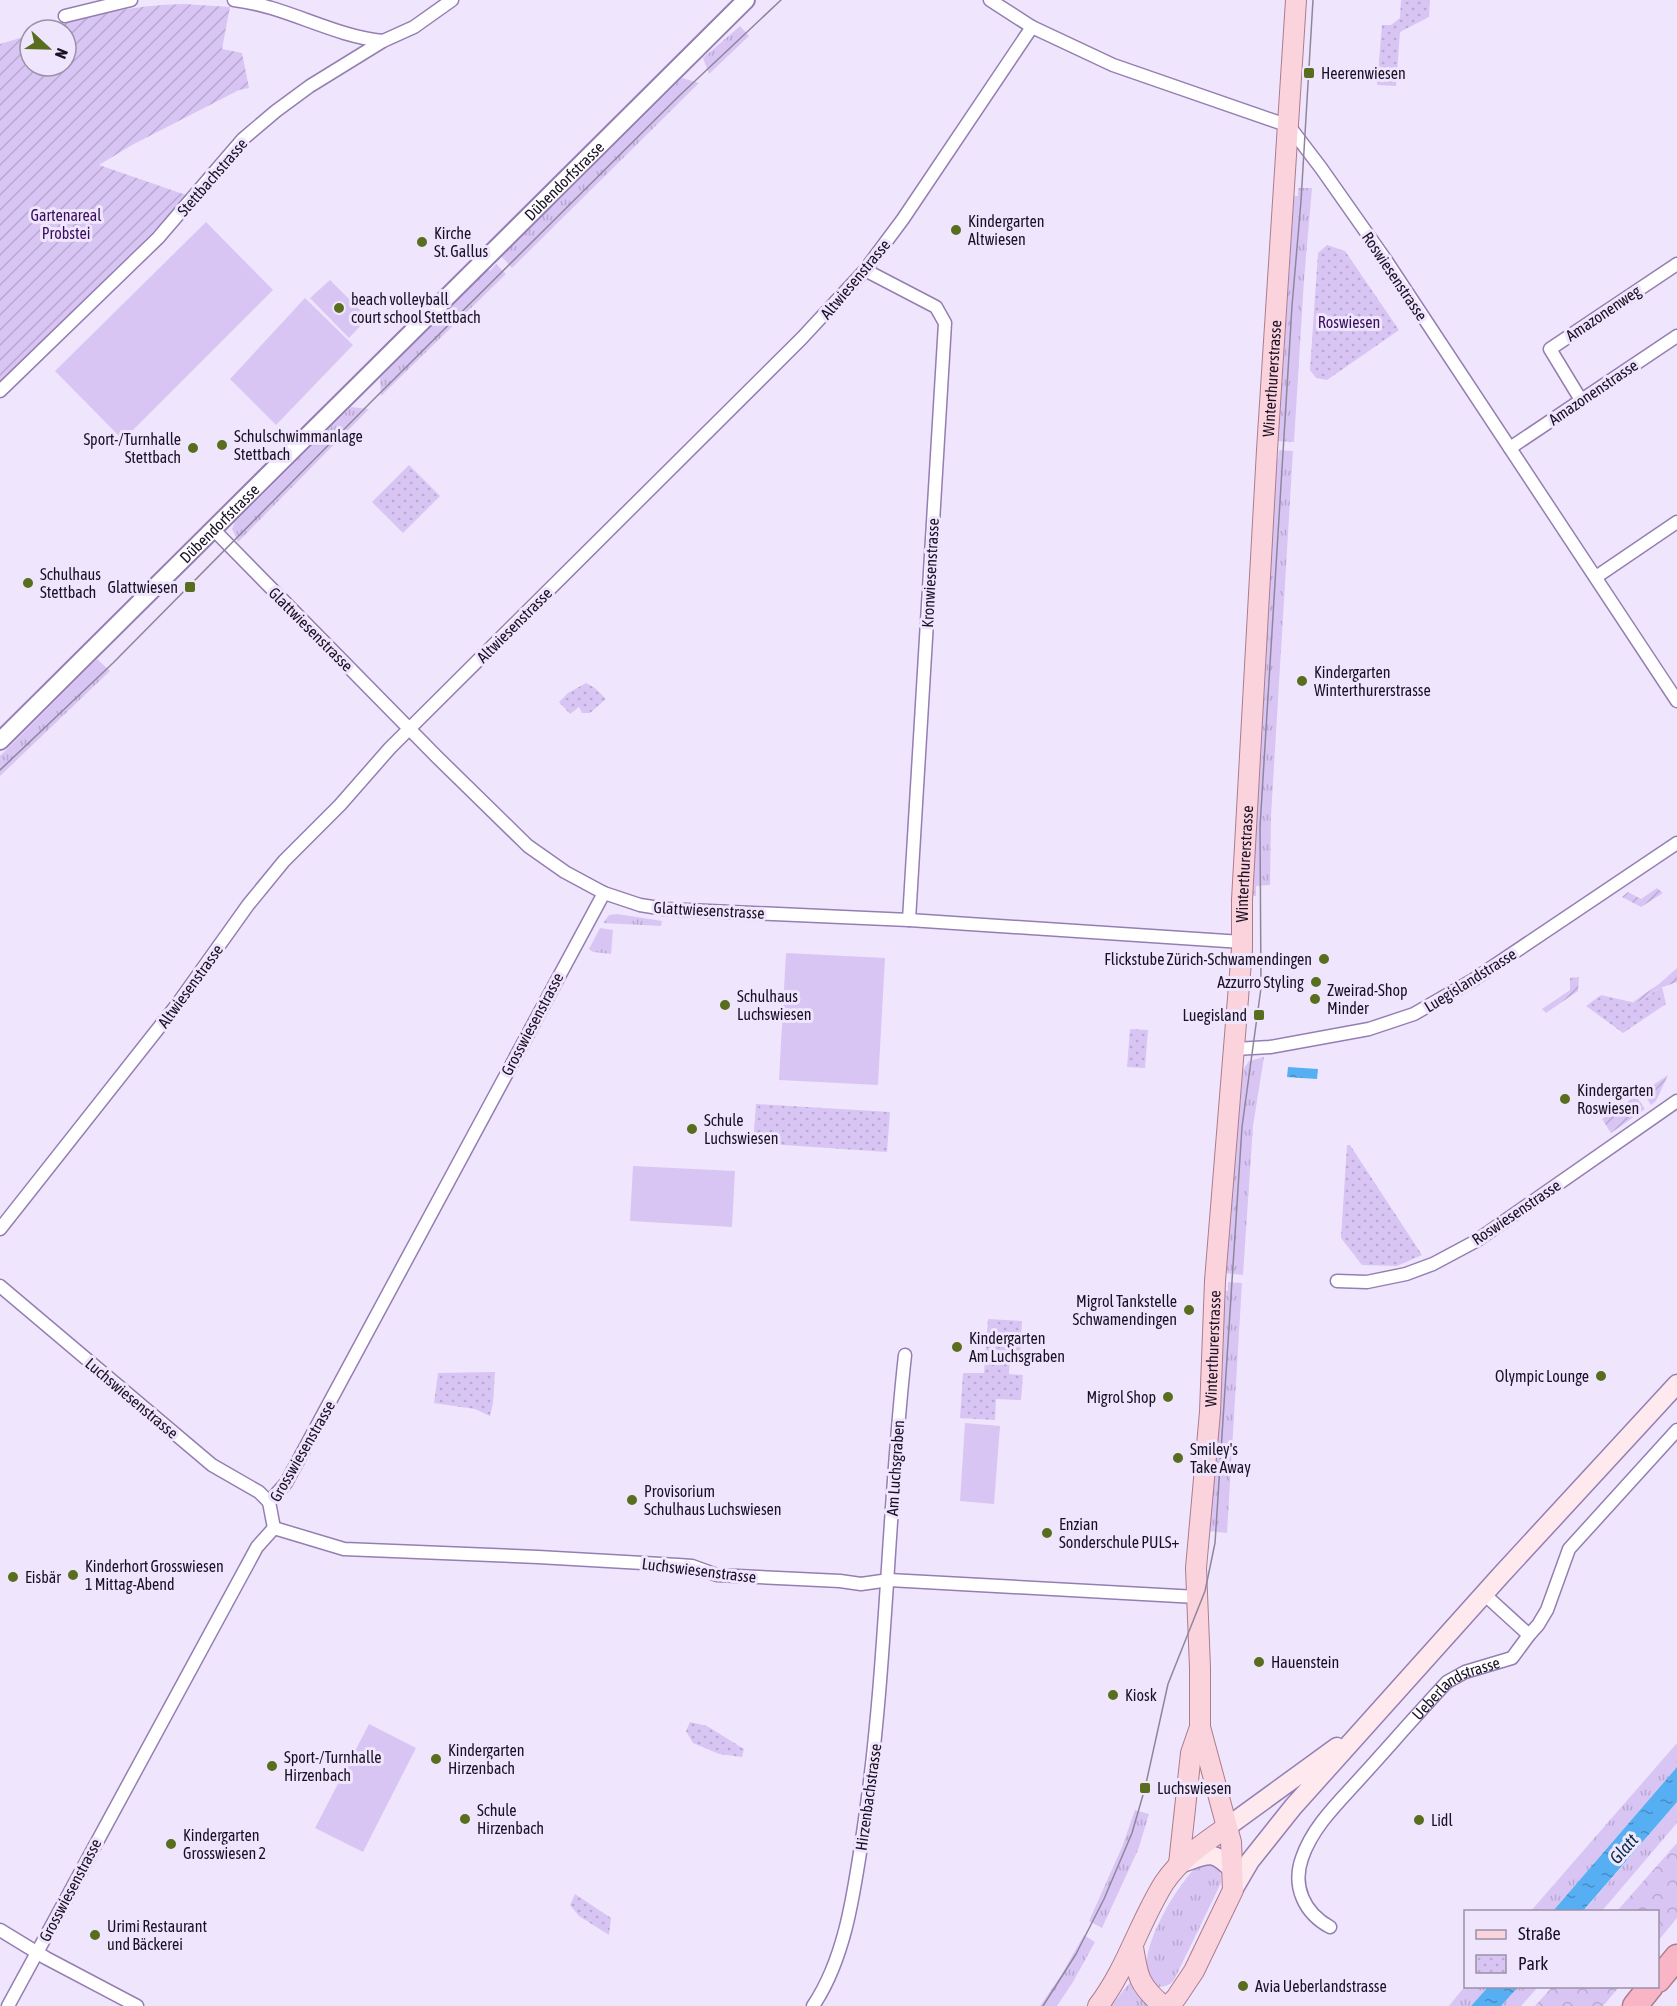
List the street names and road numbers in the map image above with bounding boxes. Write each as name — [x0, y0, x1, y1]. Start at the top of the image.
street label: Stettbachstrasse — [173, 134, 251, 220]
street label: Dübendorfstrasse — [521, 138, 607, 224]
street label: Roswiesenstrasse — [1359, 228, 1431, 324]
street label: Altwiesenstrasse — [816, 235, 894, 323]
street label: Amazonenweg — [1562, 281, 1644, 345]
street label: Winterthurerstrasse — [1259, 320, 1284, 437]
street label: Amazonenstrasse — [1545, 356, 1641, 428]
street label: Dübendorfstrasse — [176, 480, 263, 566]
street label: Kronwiesenstrasse — [918, 518, 942, 628]
street label: Glattwiesenstrasse — [265, 583, 357, 675]
street label: Altwiesenstrasse — [473, 584, 555, 666]
street label: Winterthurerstrasse — [1233, 805, 1256, 922]
street label: Glattwiesenstrasse — [653, 898, 765, 922]
street label: Altwiesenstrasse — [154, 941, 226, 1031]
street label: Luegislandstrasse — [1421, 945, 1520, 1016]
street label: Grosswiesenstrasse — [497, 970, 567, 1078]
street label: Roswiesenstrasse — [1468, 1176, 1564, 1248]
street label: Winterthurerstrasse — [1201, 1290, 1224, 1407]
street label: Luchswiesenstrasse — [82, 1354, 182, 1442]
street label: Grosswiesenstrasse — [266, 1397, 338, 1505]
street label: Am Luchsgraben — [883, 1419, 908, 1517]
street label: Luchswiesenstrasse — [641, 1554, 757, 1586]
street label: Ueberlandstrasse — [1408, 1653, 1502, 1723]
street label: Hirzenbachstrasse — [852, 1742, 884, 1852]
street label: Grosswiesenstrasse — [35, 1836, 105, 1944]

